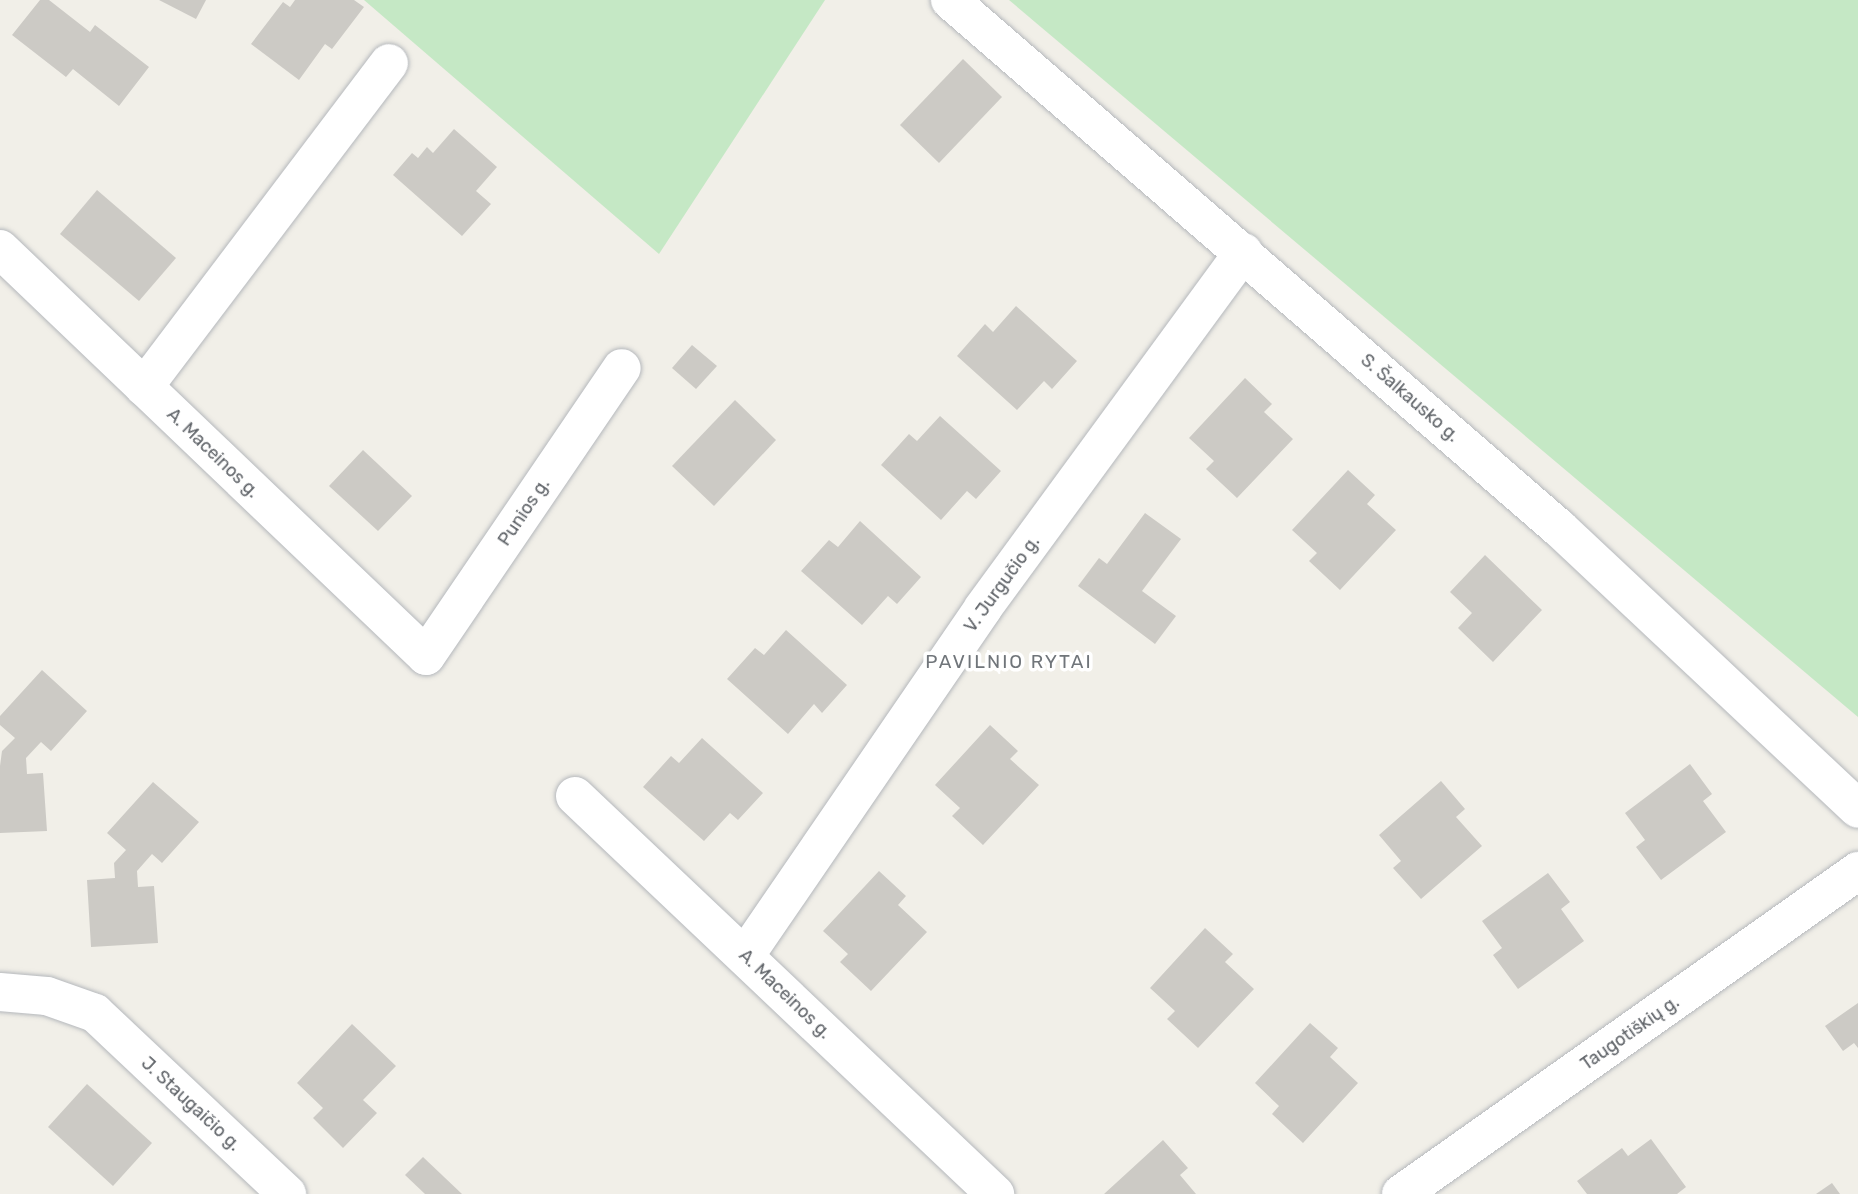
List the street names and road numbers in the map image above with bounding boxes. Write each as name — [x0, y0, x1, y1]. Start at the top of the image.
street label: S. Šalkausko g. — [1356, 349, 1464, 447]
street label: A. Maceinos g. — [162, 404, 264, 502]
street label: Punios g. — [494, 474, 554, 550]
street label: V. Jurgučio g. — [960, 531, 1044, 637]
street label: A. Maceinos g. — [734, 945, 836, 1043]
street label: Taugotiškių g. — [1577, 991, 1683, 1075]
street label: J. Staugaičio g. — [137, 1052, 245, 1156]

